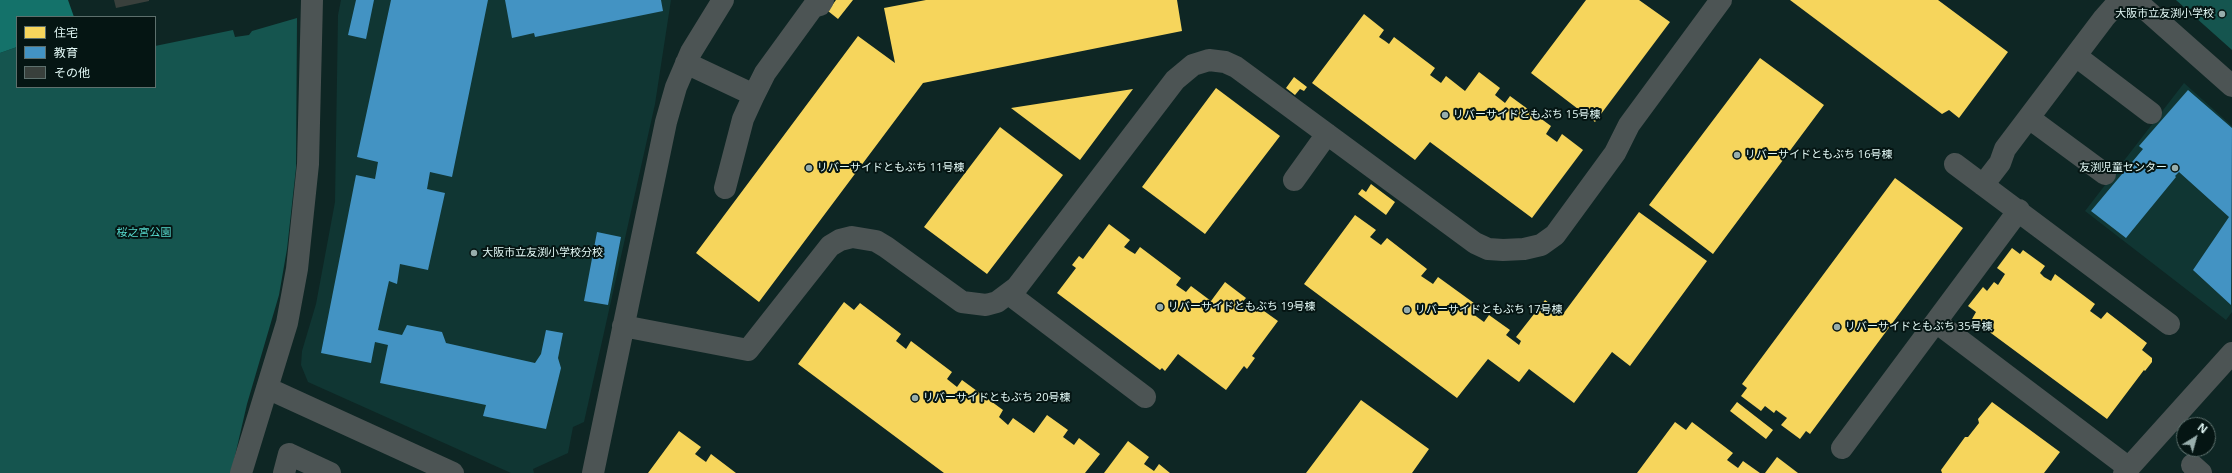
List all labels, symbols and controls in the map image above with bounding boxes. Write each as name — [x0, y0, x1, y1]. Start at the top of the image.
place label: 大阪市立友渕小学校 — [2115, 7, 2214, 21]
marker: 大阪市立友渕小学校 — [2217, 9, 2227, 19]
legend — [16, 16, 156, 88]
text: 住宅 — [54, 24, 78, 41]
text: 教育 — [54, 44, 78, 61]
text: その他 — [54, 64, 90, 81]
place label: リバーサイドともぶち 15号棟 — [1453, 108, 1600, 122]
marker: リバーサイドともぶち 15号棟 — [1440, 110, 1450, 120]
place label: リバーサイドともぶち 16号棟 — [1745, 148, 1892, 162]
marker: リバーサイドともぶち 16号棟 — [1732, 150, 1742, 160]
place label: リバーサイドともぶち 11号棟 — [817, 161, 964, 175]
place label: 友渕児童センター — [2079, 161, 2167, 175]
marker: リバーサイドともぶち 11号棟 — [804, 163, 814, 173]
marker: 友渕児童センター — [2170, 163, 2180, 173]
park label: 桜之宮公園 — [117, 226, 171, 240]
place label: 大阪市立友渕小学校分校 — [482, 246, 603, 260]
marker: 大阪市立友渕小学校分校 — [469, 248, 479, 258]
place label: リバーサイドともぶち 19号棟 — [1168, 300, 1315, 314]
marker: リバーサイドともぶち 19号棟 — [1155, 302, 1165, 312]
place label: リバーサイドともぶち 17号棟 — [1415, 303, 1562, 317]
marker: リバーサイドともぶち 17号棟 — [1402, 305, 1412, 315]
place label: リバーサイドともぶち 35号棟 — [1845, 320, 1992, 334]
marker: リバーサイドともぶち 35号棟 — [1832, 322, 1842, 332]
place label: リバーサイドともぶち 20号棟 — [923, 391, 1070, 405]
marker: リバーサイドともぶち 20号棟 — [910, 393, 920, 403]
north arrow — [2176, 417, 2216, 457]
text: N — [2195, 419, 2211, 436]

